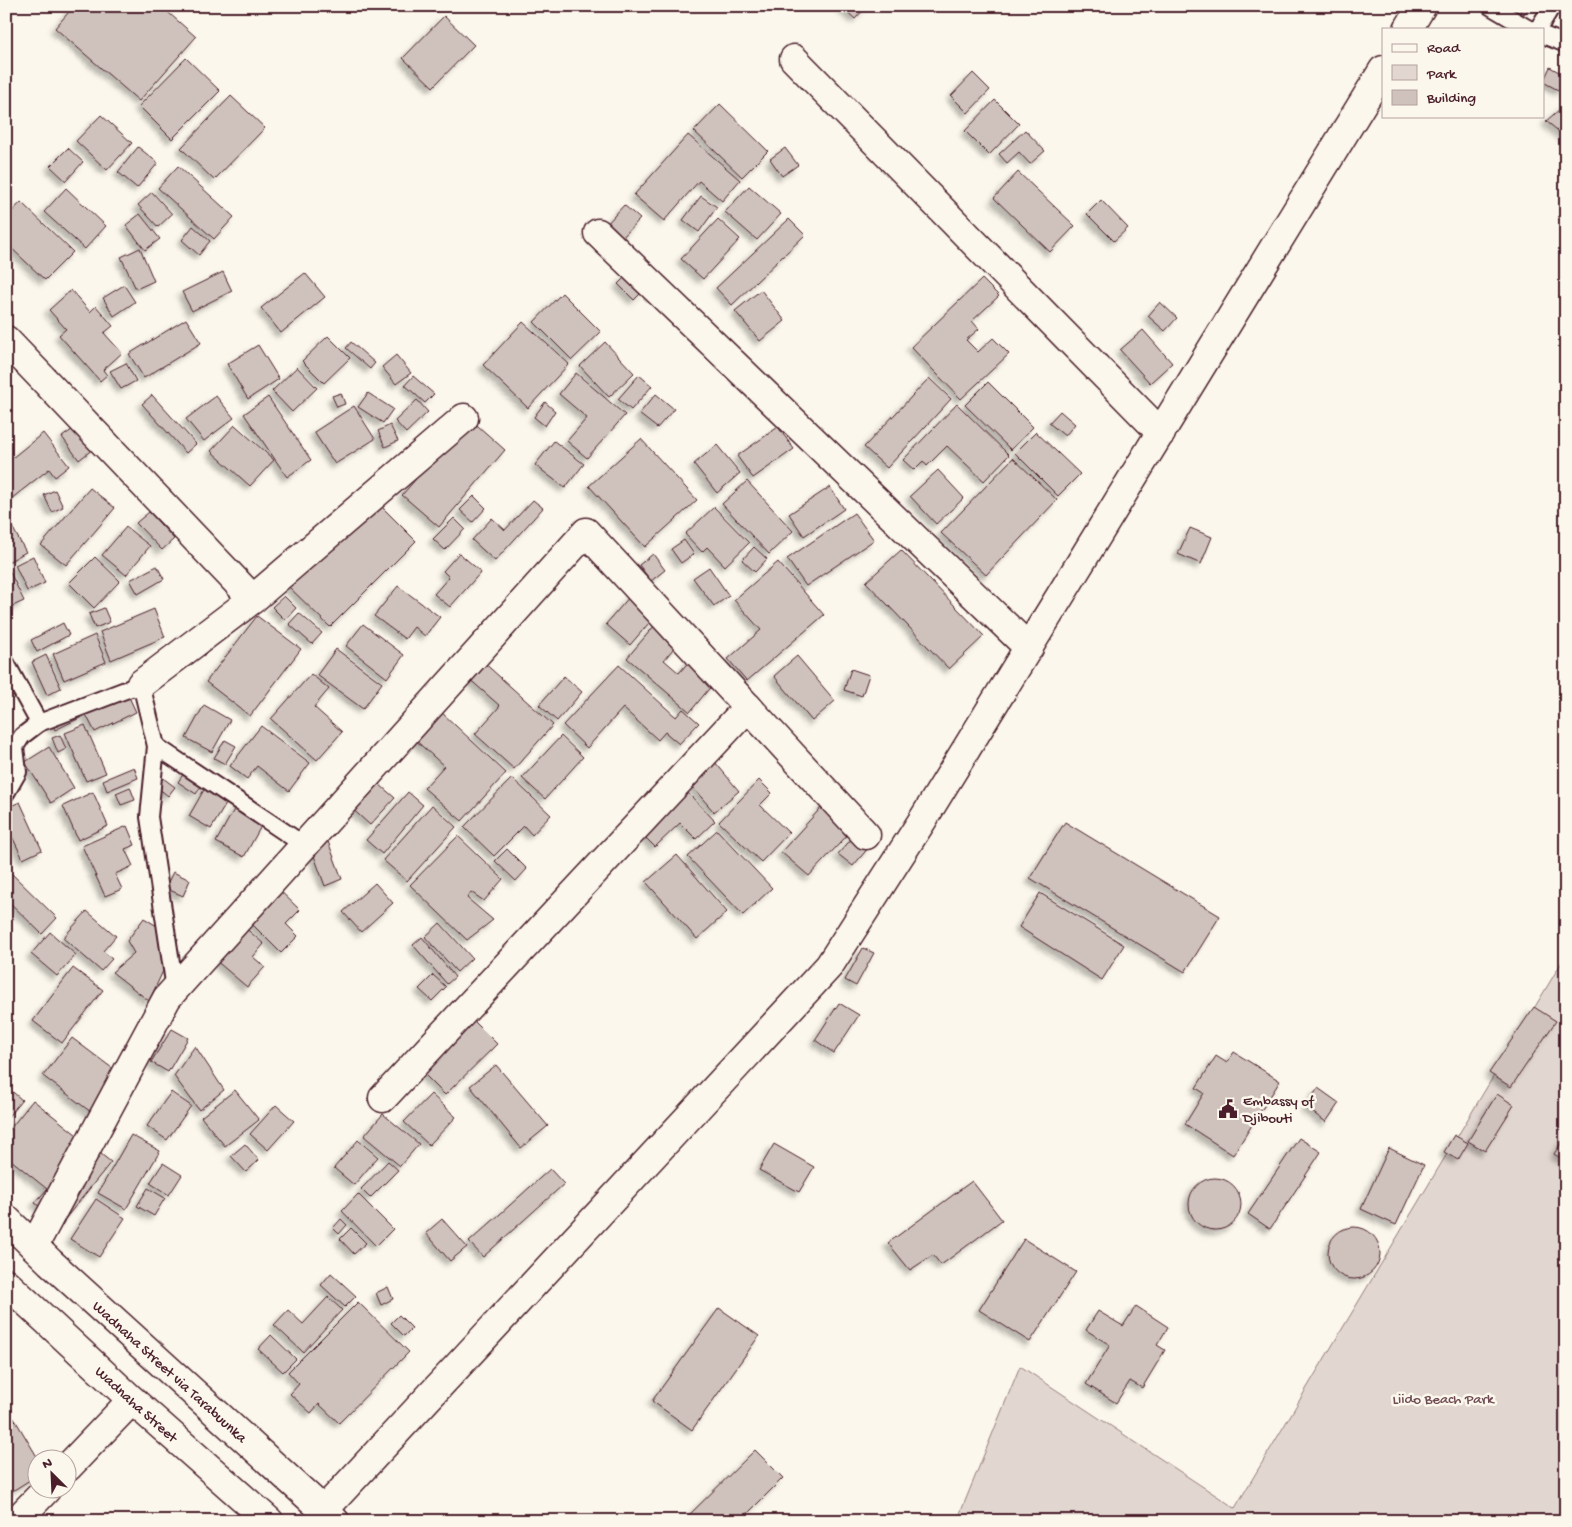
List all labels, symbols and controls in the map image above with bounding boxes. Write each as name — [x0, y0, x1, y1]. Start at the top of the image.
legend — [1382, 28, 1544, 118]
text: Road — [1427, 40, 1461, 58]
text: Park — [1426, 66, 1457, 84]
text: Building — [1426, 90, 1476, 108]
place label: Embassy of Djibouti — [1242, 1093, 1315, 1128]
public building icon: Embassy of Djibouti — [1217, 1098, 1239, 1120]
street label: Wadnaha Street via Tarabuunka — [89, 1297, 251, 1445]
street label: Wadnaha Street — [91, 1361, 181, 1445]
park label: Liido Beach Park — [1392, 1391, 1495, 1409]
north arrow — [28, 1450, 78, 1500]
text: N — [40, 1455, 55, 1474]

